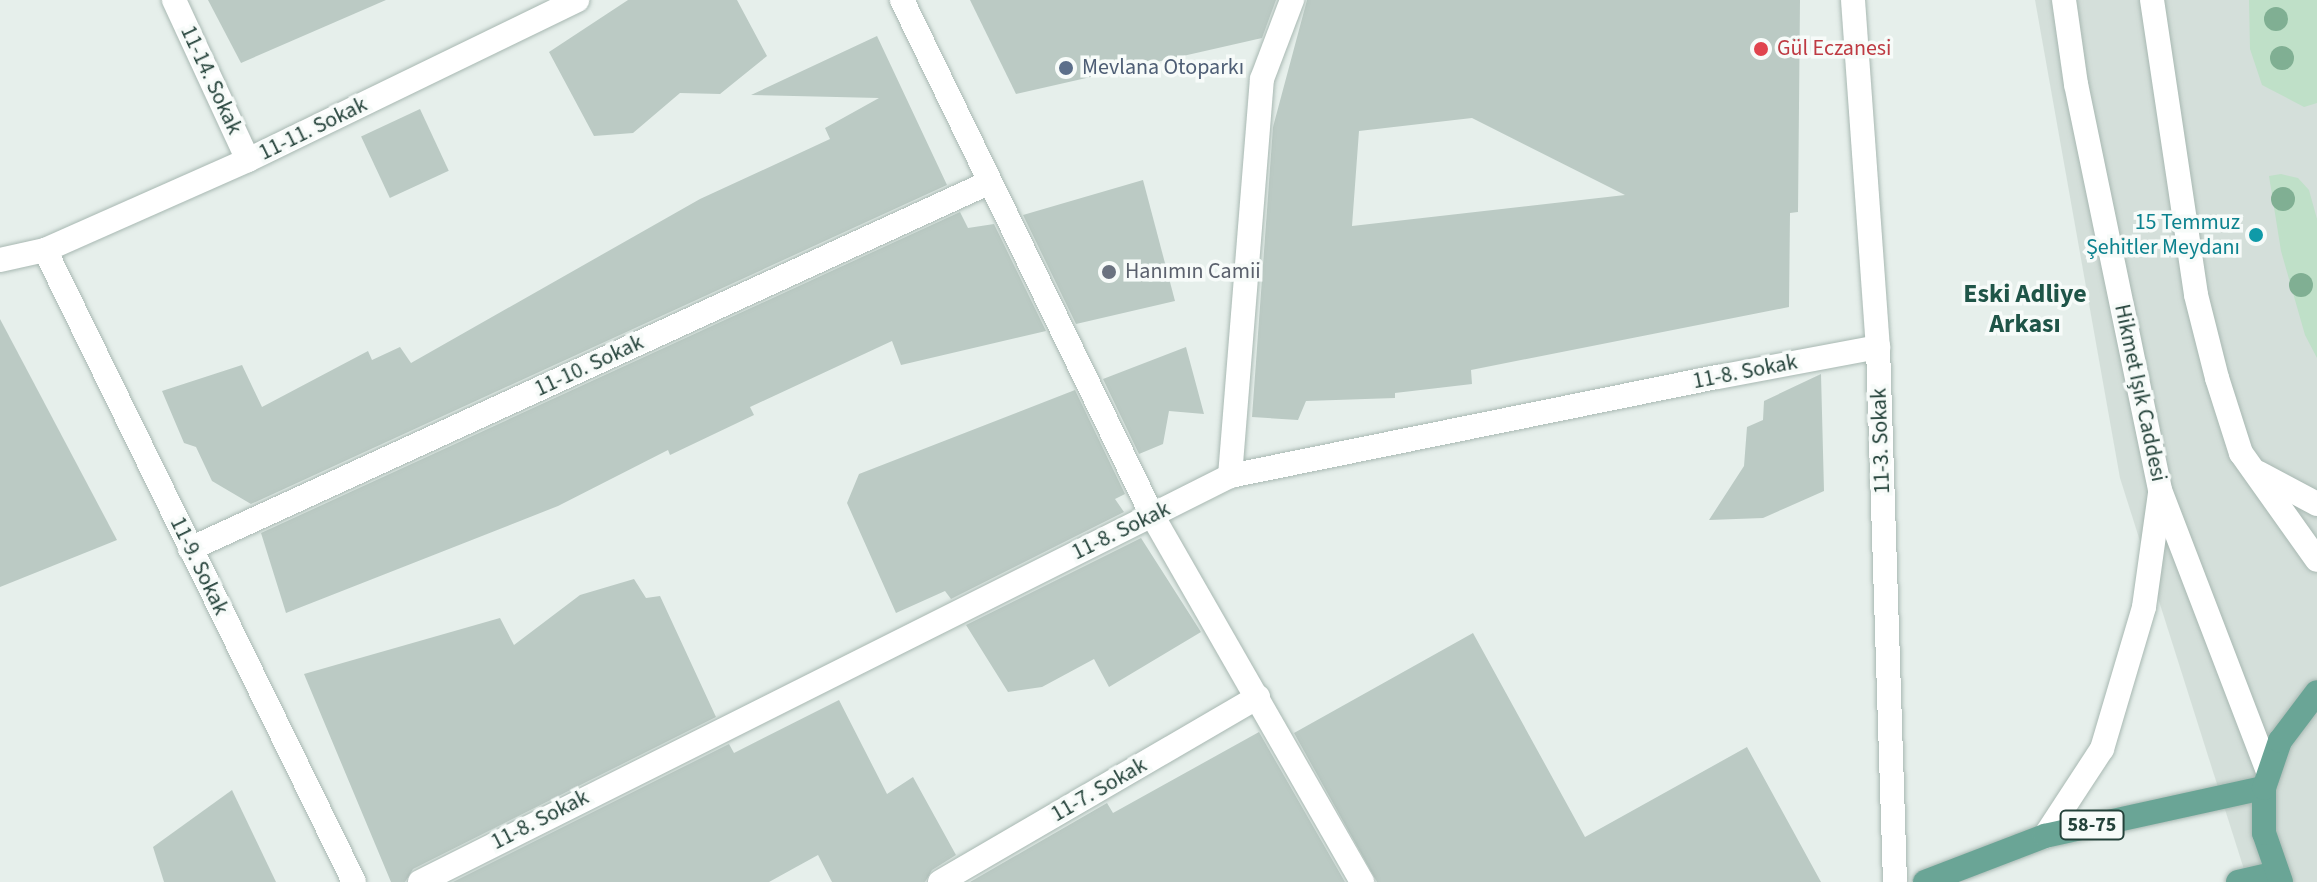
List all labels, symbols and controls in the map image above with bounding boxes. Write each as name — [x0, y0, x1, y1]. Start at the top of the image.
street label: 11-14. Sokak — [174, 22, 248, 138]
place label: Gül Eczanesi — [1777, 36, 1891, 62]
marker: Gül Eczanesi — [1752, 40, 1770, 58]
place label: Mevlana Otoparkı — [1082, 55, 1244, 81]
marker: Mevlana Otoparkı — [1057, 59, 1075, 77]
street label: 11-11. Sokak — [255, 92, 371, 166]
place label: 15 Temmuz Şehitler Meydanı — [2086, 209, 2240, 260]
marker: 15 Temmuz Şehitler Meydanı — [2247, 226, 2265, 244]
place label: Hanımın Camii — [1125, 259, 1261, 285]
marker: Hanımın Camii — [1100, 263, 1118, 281]
district label: Eski Adliye Arkası — [1963, 278, 2087, 340]
street label: Hikmet Işık Caddesi — [2108, 302, 2172, 484]
street label: 11-10. Sokak — [531, 329, 647, 403]
street label: 11-8. Sokak — [1691, 349, 1799, 395]
street label: 11-3. Sokak — [1866, 388, 1896, 494]
street label: 11-8. Sokak — [1068, 496, 1174, 566]
street label: 11-9. Sokak — [164, 513, 234, 619]
street label: 11-7. Sokak — [1047, 752, 1151, 828]
street label: 11-8. Sokak — [487, 784, 593, 856]
road number: 58-75 — [2058, 809, 2126, 841]

